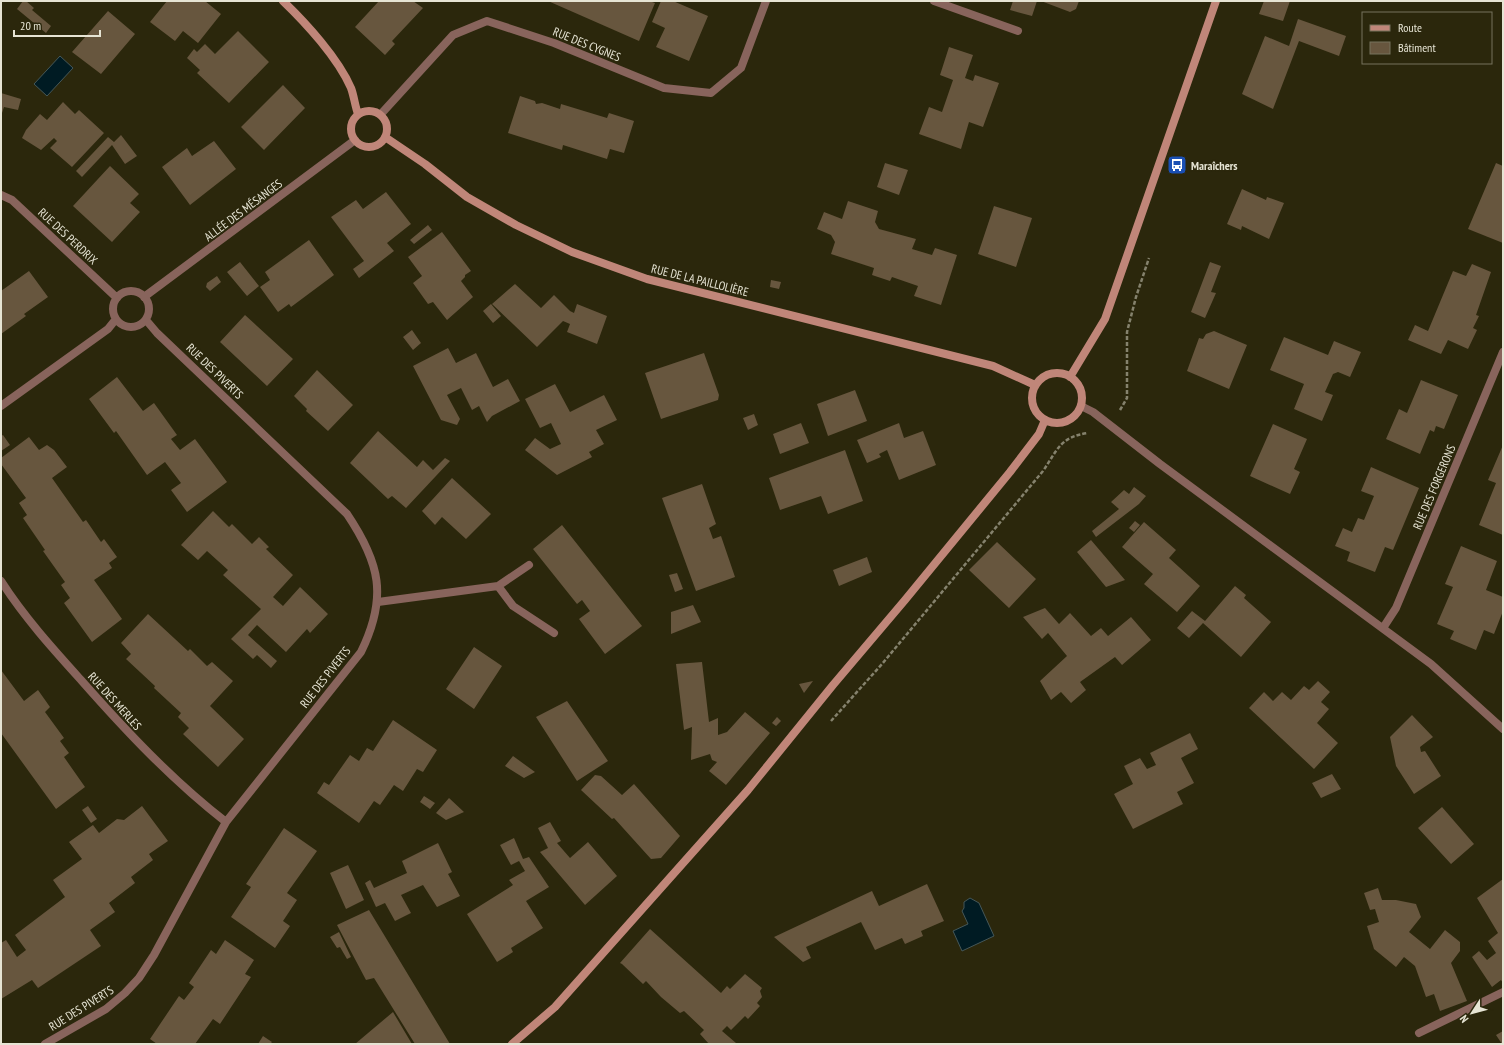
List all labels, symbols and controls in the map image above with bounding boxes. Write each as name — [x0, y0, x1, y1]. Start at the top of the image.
scale bar — [14, 12, 100, 38]
legend — [1362, 12, 1492, 64]
text: 20 m — [20, 18, 41, 33]
text: Route — [1398, 20, 1422, 35]
street label: RUE DES CYGNES — [551, 24, 623, 64]
text: Bâtiment — [1398, 40, 1436, 55]
bus stop icon: Maraîchers — [1166, 154, 1188, 176]
place label: Maraîchers — [1191, 158, 1238, 173]
street label: ALLÉE DES MÉSANGES — [201, 176, 285, 244]
street label: RUE DES PERDRIX — [35, 205, 101, 267]
street label: RUE DE LA PAILLOLIÈRE — [650, 261, 750, 299]
street label: RUE DES PIVERTS — [183, 340, 247, 402]
street label: RUE DES FORGERONS — [1409, 442, 1459, 532]
street label: RUE DES PIVERTS — [296, 643, 354, 711]
street label: RUE DES MERLES — [85, 669, 145, 733]
street label: RUE DES PIVERTS — [46, 982, 116, 1034]
north arrow — [1452, 993, 1492, 1033]
text: N — [1456, 1012, 1471, 1025]

